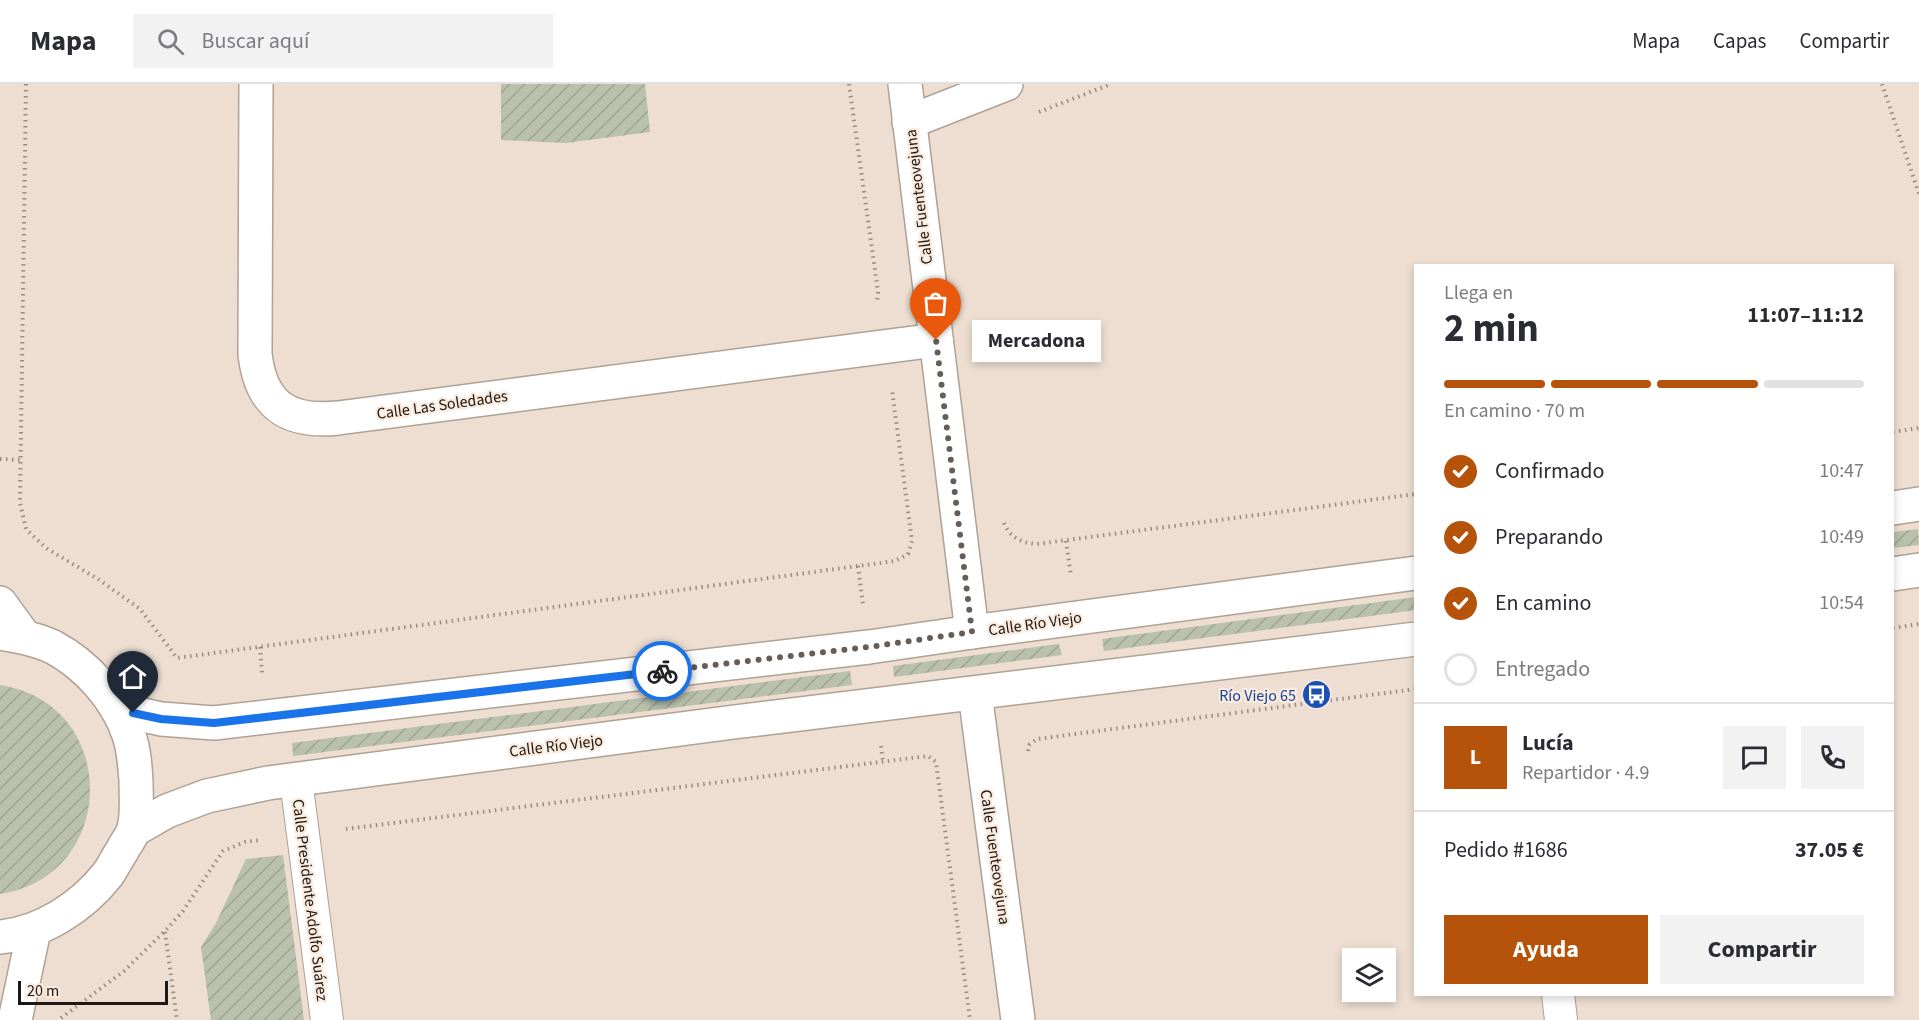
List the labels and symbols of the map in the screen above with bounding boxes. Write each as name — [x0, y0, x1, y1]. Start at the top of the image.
street label: Calle Fuenteovejuna — [900, 128, 938, 266]
pin — [910, 278, 961, 340]
callout: Mercadona — [972, 319, 1101, 361]
street label: Calle Las Soledades — [375, 385, 509, 425]
street label: Calle Río Viejo — [987, 607, 1083, 641]
courier — [632, 641, 692, 701]
pin — [107, 651, 158, 713]
bus stop icon: Río Viejo 65 — [1301, 679, 1333, 711]
place label: Río Viejo 65 — [1219, 685, 1296, 707]
street label: Calle Río Viejo — [508, 729, 604, 763]
street label: Calle Fuenteovejuna — [975, 788, 1015, 926]
street label: Calle Presidente Adolfo Suárez — [287, 798, 333, 1003]
scale bar — [18, 978, 168, 1006]

